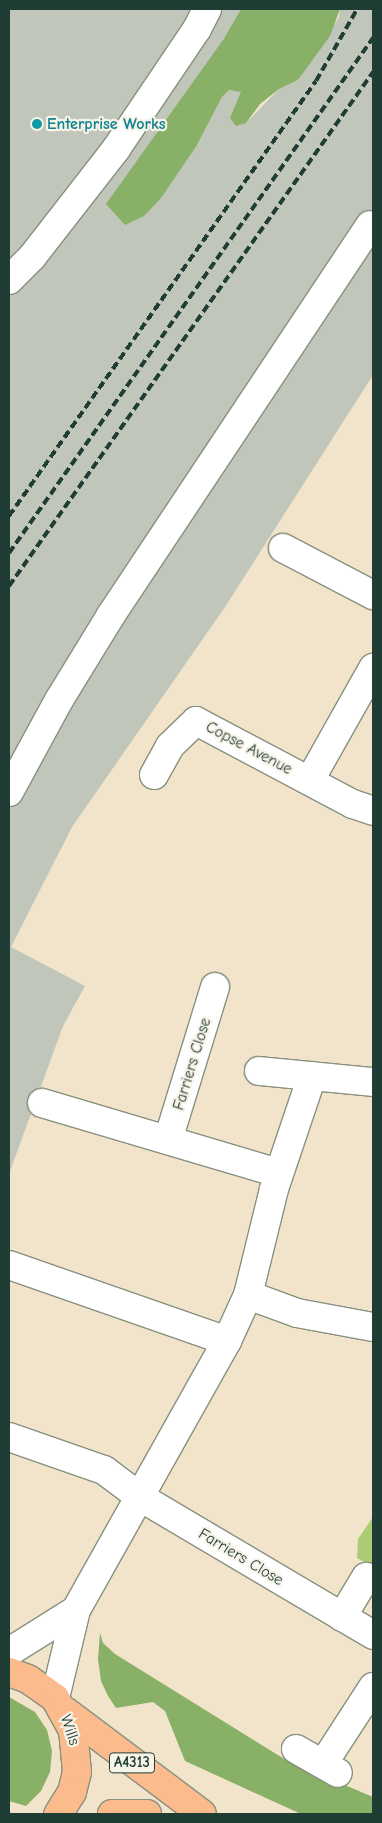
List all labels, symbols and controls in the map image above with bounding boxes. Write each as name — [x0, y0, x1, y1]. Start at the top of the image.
place label: Enterprise Works — [47, 114, 166, 134]
marker: Enterprise Works — [31, 118, 43, 130]
street label: Copse Avenue — [202, 717, 296, 779]
street label: Farriers Close — [169, 1015, 215, 1113]
street label: Farriers Close — [195, 1524, 287, 1590]
street label: Wills — [56, 1712, 84, 1748]
road number: A4313 — [108, 1750, 156, 1776]

